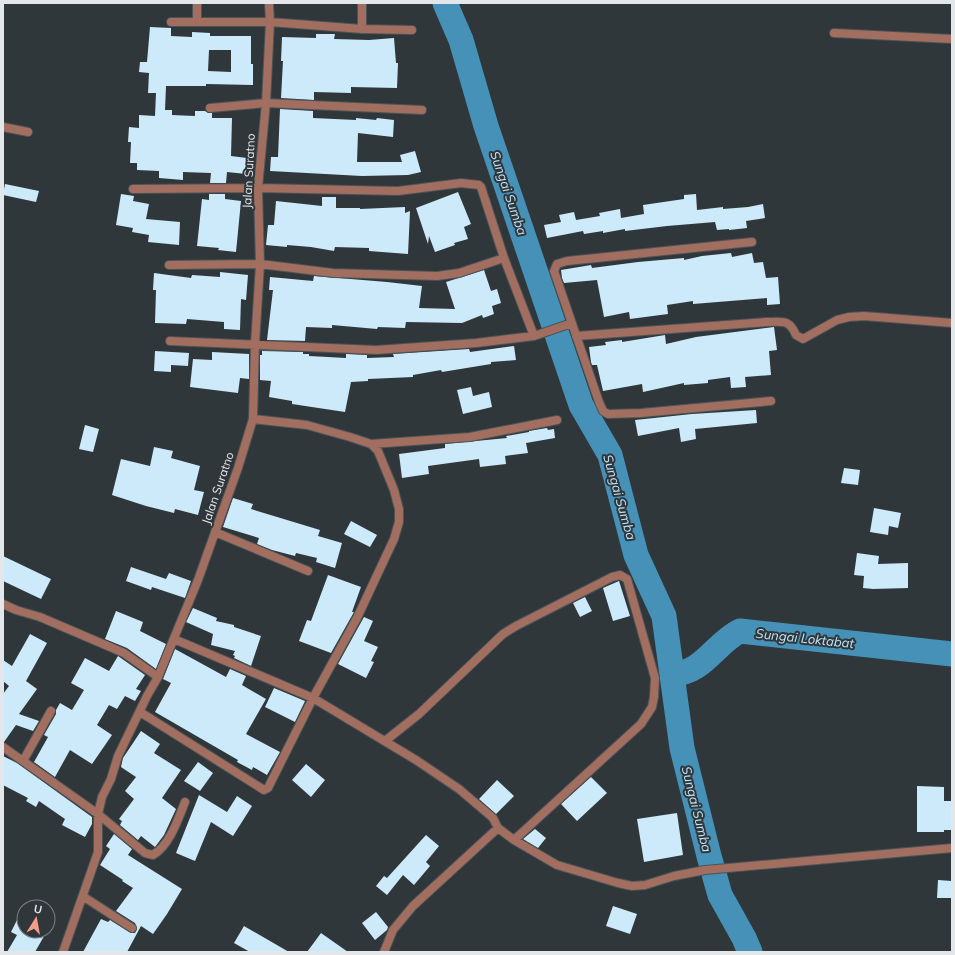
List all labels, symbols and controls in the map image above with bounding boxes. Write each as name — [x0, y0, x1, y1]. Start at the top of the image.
street label: Jalan Suratno — [239, 133, 258, 209]
water label: Sungai Sumba — [487, 149, 531, 237]
street label: Jalan Suratno — [198, 450, 237, 526]
water label: Sungai Sumba — [600, 453, 640, 542]
water label: Sungai Loktabat — [755, 625, 855, 651]
water label: Sungai Sumba — [679, 764, 715, 854]
north arrow — [16, 899, 56, 939]
text: U — [33, 902, 43, 917]

